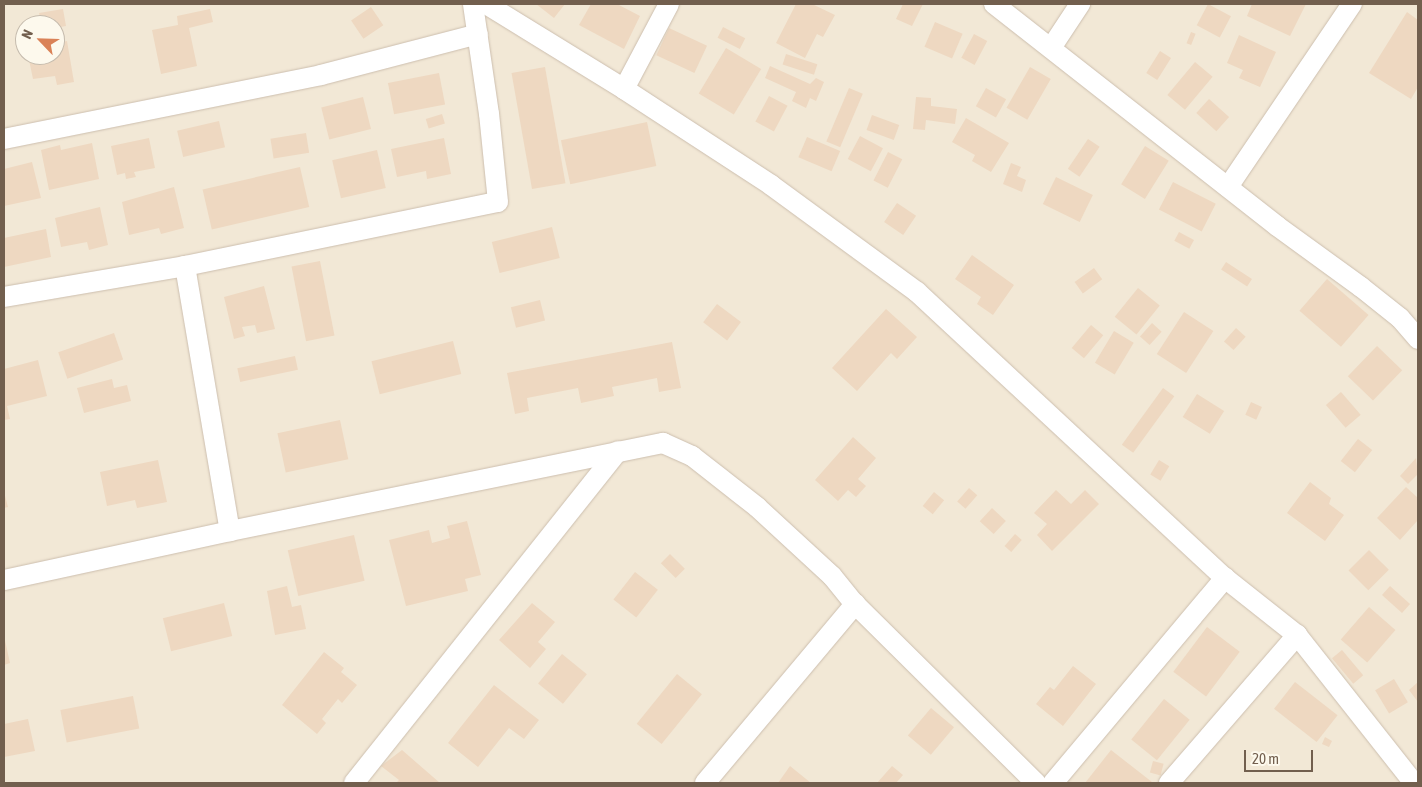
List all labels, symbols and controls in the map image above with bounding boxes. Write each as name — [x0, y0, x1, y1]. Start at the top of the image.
north arrow — [15, 15, 65, 65]
text: N — [18, 27, 36, 41]
scale bar — [1247, 740, 1316, 772]
text: 20 m — [1252, 750, 1279, 767]

